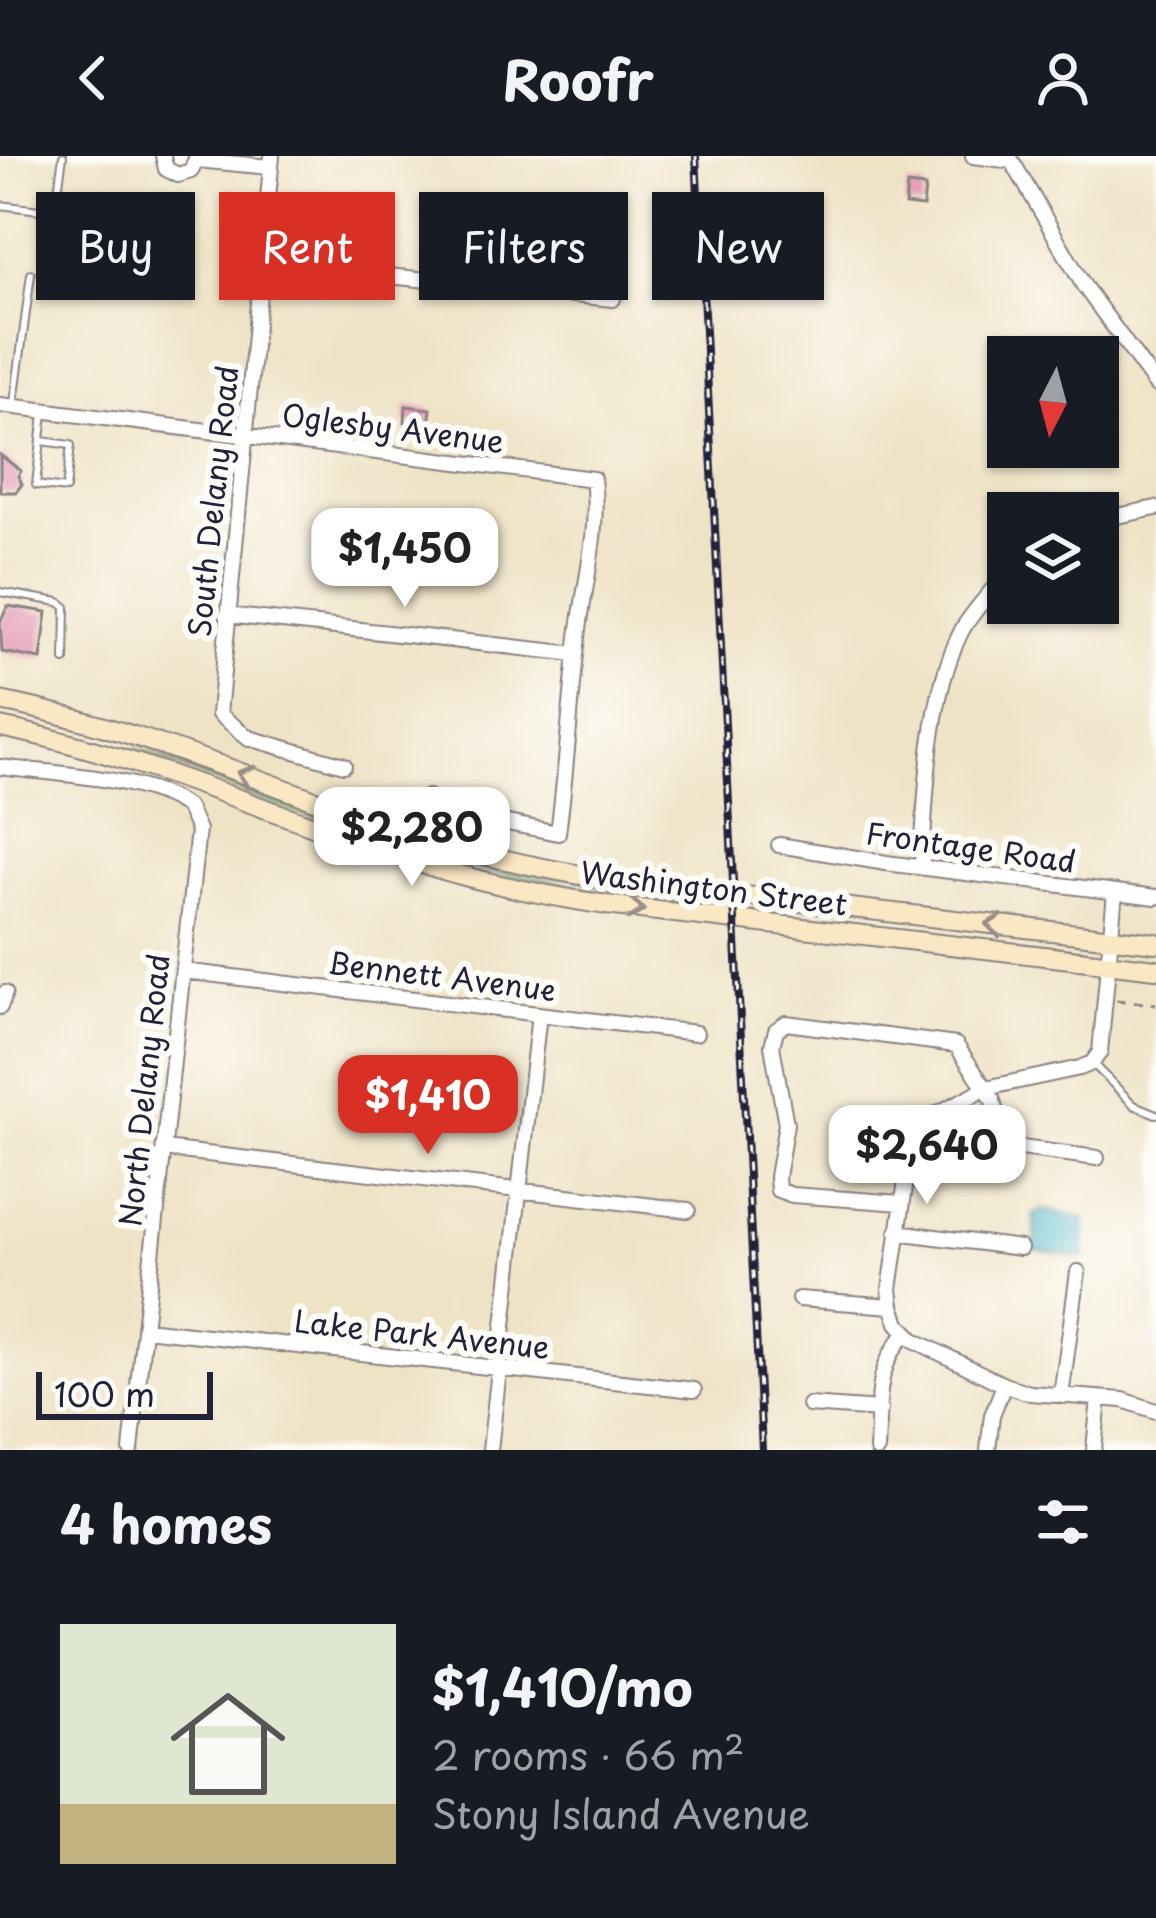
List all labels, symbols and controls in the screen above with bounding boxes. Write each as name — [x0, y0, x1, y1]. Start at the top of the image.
text: Roofr — [502, 38, 654, 119]
icon: back — [60, 45, 126, 111]
icon: person — [1030, 45, 1096, 111]
chip: Buy — [36, 192, 195, 300]
chip: Rent — [219, 192, 395, 300]
chip: Filters — [419, 192, 628, 300]
chip: New — [652, 192, 824, 300]
north arrow — [987, 336, 1119, 468]
map controls — [987, 336, 1119, 624]
street label: South Delany Road — [175, 363, 249, 639]
street label: Oglesby Avenue — [280, 391, 506, 463]
button: layers — [987, 492, 1119, 624]
pin: $1,450 — [307, 508, 503, 610]
text: $1,450 — [338, 517, 472, 576]
one-way arrow — [235, 765, 256, 789]
pin: $2,280 — [314, 787, 510, 889]
text: $2,280 — [341, 796, 483, 855]
street label: Frontage Road — [863, 809, 1079, 883]
street label: Washington Street — [578, 848, 850, 926]
one-way arrow — [627, 896, 646, 921]
one-way arrow — [985, 912, 1004, 938]
street label: Bennett Avenue — [325, 939, 559, 1011]
street label: North Delany Road — [106, 951, 180, 1229]
pin: $1,410 — [330, 1055, 526, 1157]
text: $1,410 — [365, 1064, 491, 1123]
pin: $2,640 — [829, 1105, 1025, 1207]
text: $2,640 — [856, 1114, 998, 1173]
street label: Lake Park Avenue — [292, 1297, 552, 1369]
scale bar — [36, 1366, 213, 1419]
text: 100 m — [54, 1368, 155, 1418]
text: 4 homes — [60, 1484, 272, 1561]
icon: filters — [1030, 1489, 1096, 1555]
text: $1,410/mo — [432, 1647, 693, 1724]
icon: home — [156, 1672, 300, 1816]
text: 2 rooms · 66 m² — [432, 1724, 745, 1783]
text: Stony Island Avenue — [432, 1783, 810, 1842]

